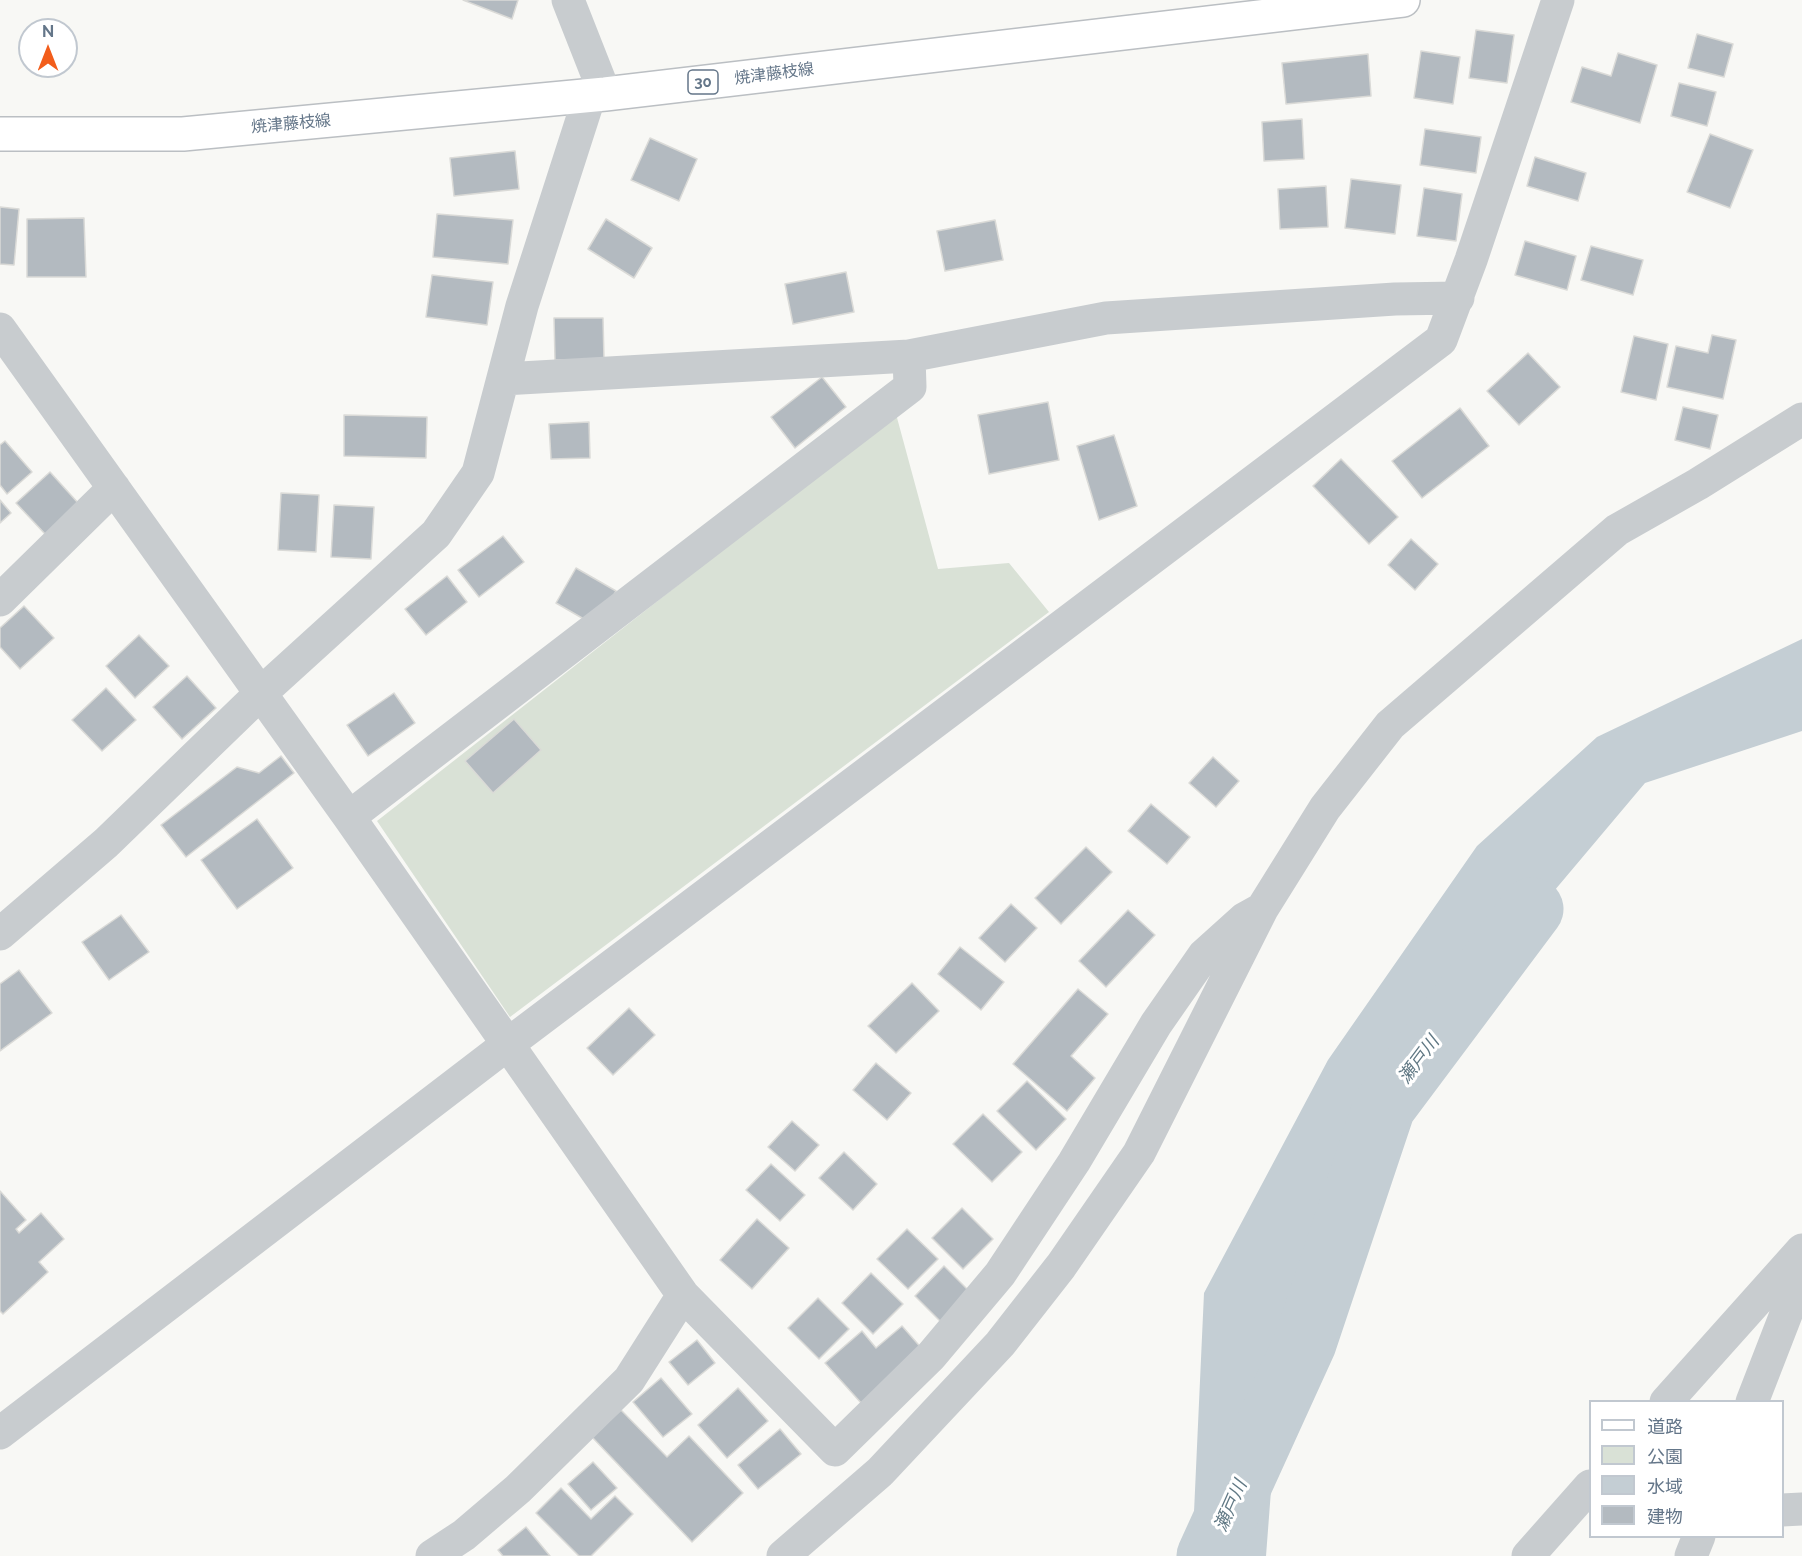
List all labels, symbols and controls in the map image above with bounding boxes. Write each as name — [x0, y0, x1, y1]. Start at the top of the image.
north arrow — [18, 18, 78, 78]
text: N — [42, 22, 54, 41]
street label: 焼津藤枝線 — [733, 60, 815, 88]
road number: 30 — [688, 70, 718, 94]
street label: 焼津藤枝線 — [250, 111, 332, 137]
water label: 瀬戸川 — [1394, 1032, 1444, 1088]
legend — [1589, 1400, 1784, 1538]
text: 道路 — [1647, 1416, 1683, 1437]
text: 公園 — [1647, 1446, 1683, 1467]
text: 水域 — [1647, 1476, 1683, 1497]
water label: 瀬戸川 — [1210, 1477, 1252, 1535]
text: 建物 — [1647, 1506, 1683, 1527]

